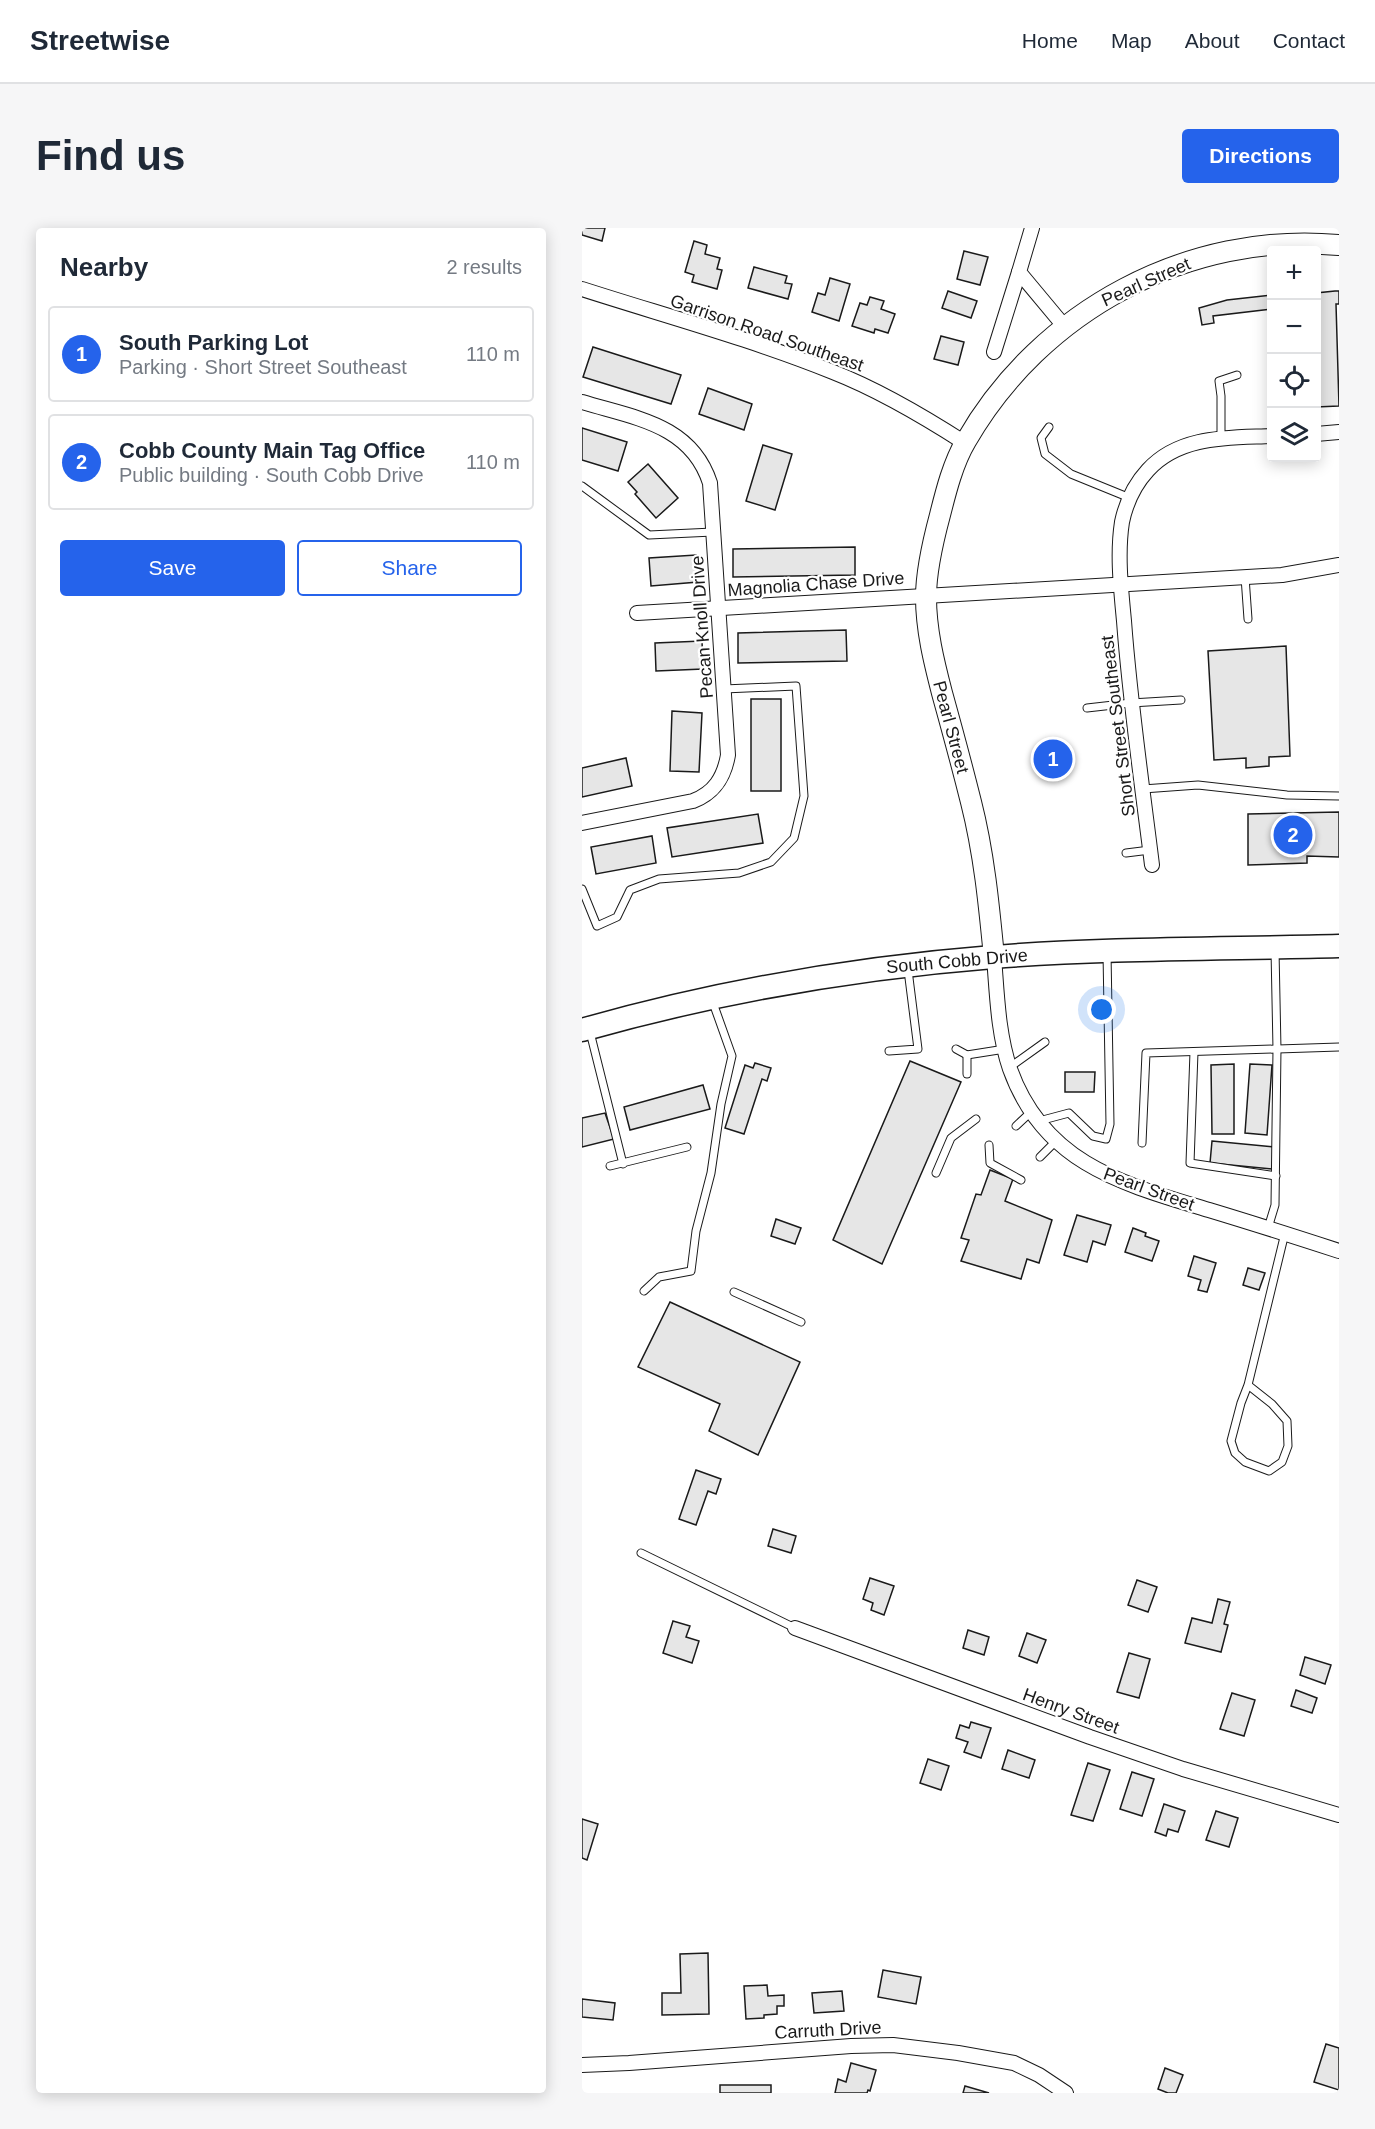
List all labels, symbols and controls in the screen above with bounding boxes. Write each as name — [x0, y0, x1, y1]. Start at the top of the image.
text: Streetwise — [30, 25, 170, 56]
text: Home — [1022, 29, 1078, 52]
text: Map — [1111, 29, 1152, 52]
text: About — [1185, 29, 1240, 52]
text: Contact — [1273, 29, 1345, 52]
button: Directions — [1182, 129, 1339, 183]
text: Find us — [36, 132, 185, 179]
map controls — [1267, 246, 1321, 462]
button: + — [1267, 246, 1321, 300]
text: Nearby — [60, 252, 148, 282]
street label: Pearl Street — [1099, 254, 1193, 310]
text: 2 results — [446, 256, 522, 278]
street label: Garrison Road Southeast — [668, 290, 866, 376]
button: − — [1267, 300, 1321, 354]
text: South Parking Lot — [119, 330, 308, 355]
text: 1 — [76, 343, 87, 365]
text: 110 m — [466, 343, 520, 365]
button: locate — [1267, 354, 1321, 408]
text: Parking · Short Street Southeast — [119, 356, 407, 378]
button: layers — [1267, 408, 1321, 462]
text: Cobb County Main Tag Office — [119, 438, 425, 463]
text: 2 — [76, 451, 87, 473]
text: 110 m — [466, 451, 520, 473]
text: Public building · South Cobb Drive — [119, 464, 424, 486]
button: Save — [60, 540, 285, 596]
button: Share — [297, 540, 522, 596]
street label: Pecan Knoll Drive — [687, 555, 717, 699]
street label: Magnolia Chase Drive — [727, 568, 905, 600]
street label: Short Street Southeast — [1097, 634, 1139, 818]
street label: Pearl Street — [929, 679, 973, 775]
pin: 1 — [1034, 736, 1072, 782]
pin: 2 — [1274, 812, 1312, 858]
street label: South Cobb Drive — [885, 945, 1029, 977]
your location — [1087, 995, 1116, 1024]
street label: Pearl Street — [1101, 1163, 1197, 1215]
street label: Henry Street — [1020, 1684, 1122, 1738]
street label: Carruth Drive — [774, 2017, 882, 2043]

